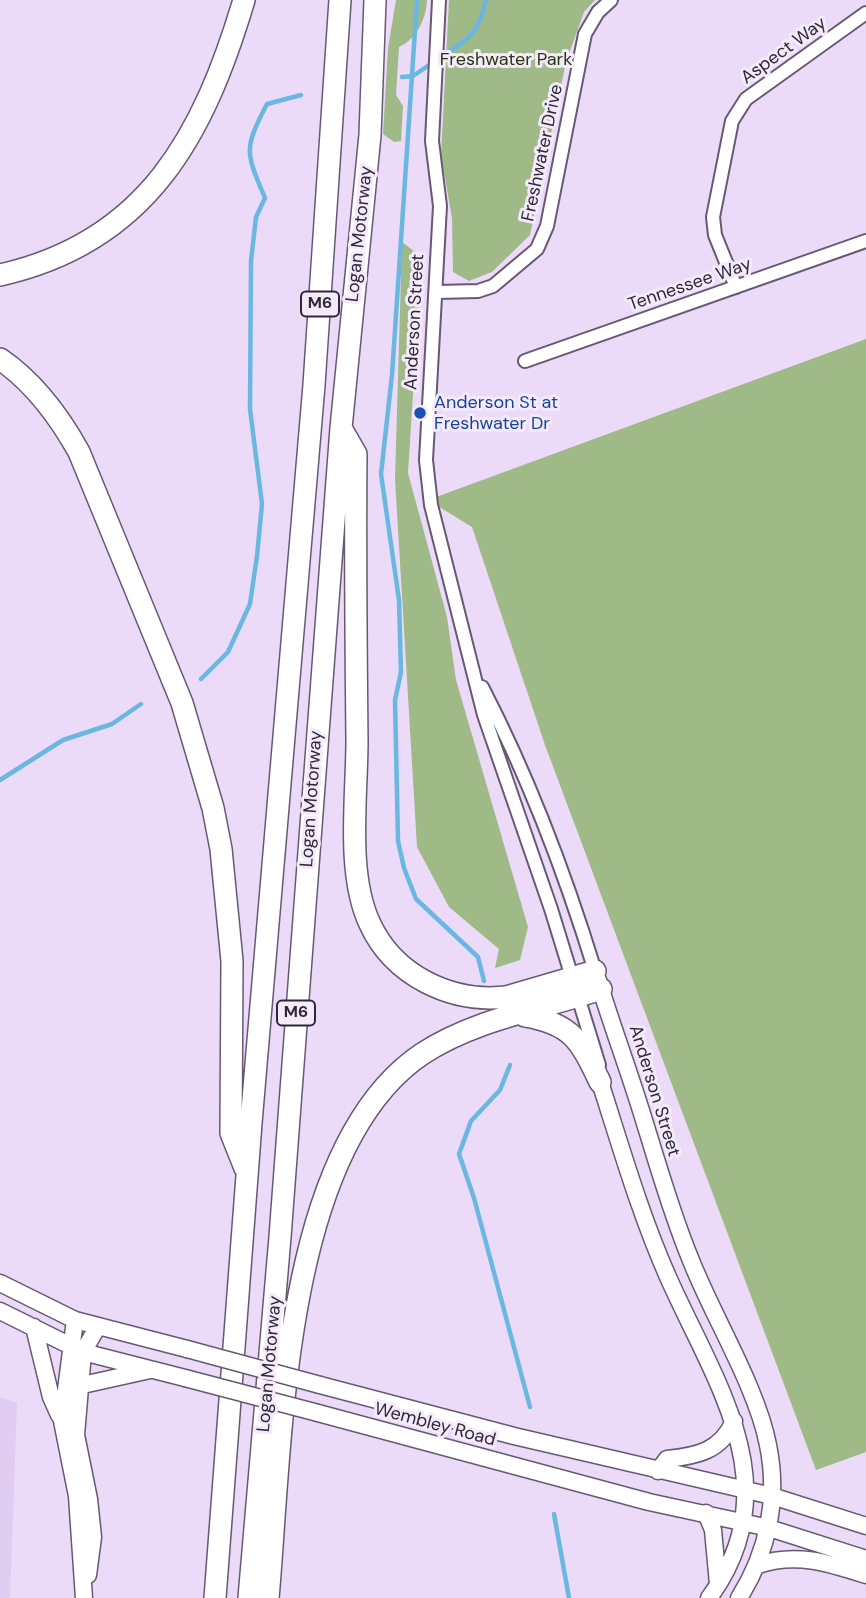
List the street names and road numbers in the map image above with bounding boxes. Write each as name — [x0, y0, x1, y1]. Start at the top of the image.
street label: Aspect Way — [737, 13, 831, 89]
street label: Freshwater Drive — [518, 82, 568, 224]
street label: Logan Motorway — [342, 165, 378, 303]
street label: Anderson Street — [401, 253, 429, 391]
street label: Tennessee Way — [626, 254, 754, 316]
road number: M6 — [301, 292, 339, 316]
street label: Logan Motorway — [296, 730, 328, 868]
road number: M6 — [277, 1001, 315, 1026]
street label: Anderson Street — [624, 1023, 684, 1159]
street label: Logan Motorway — [253, 1295, 287, 1433]
street label: Wembley Road — [372, 1398, 498, 1452]

